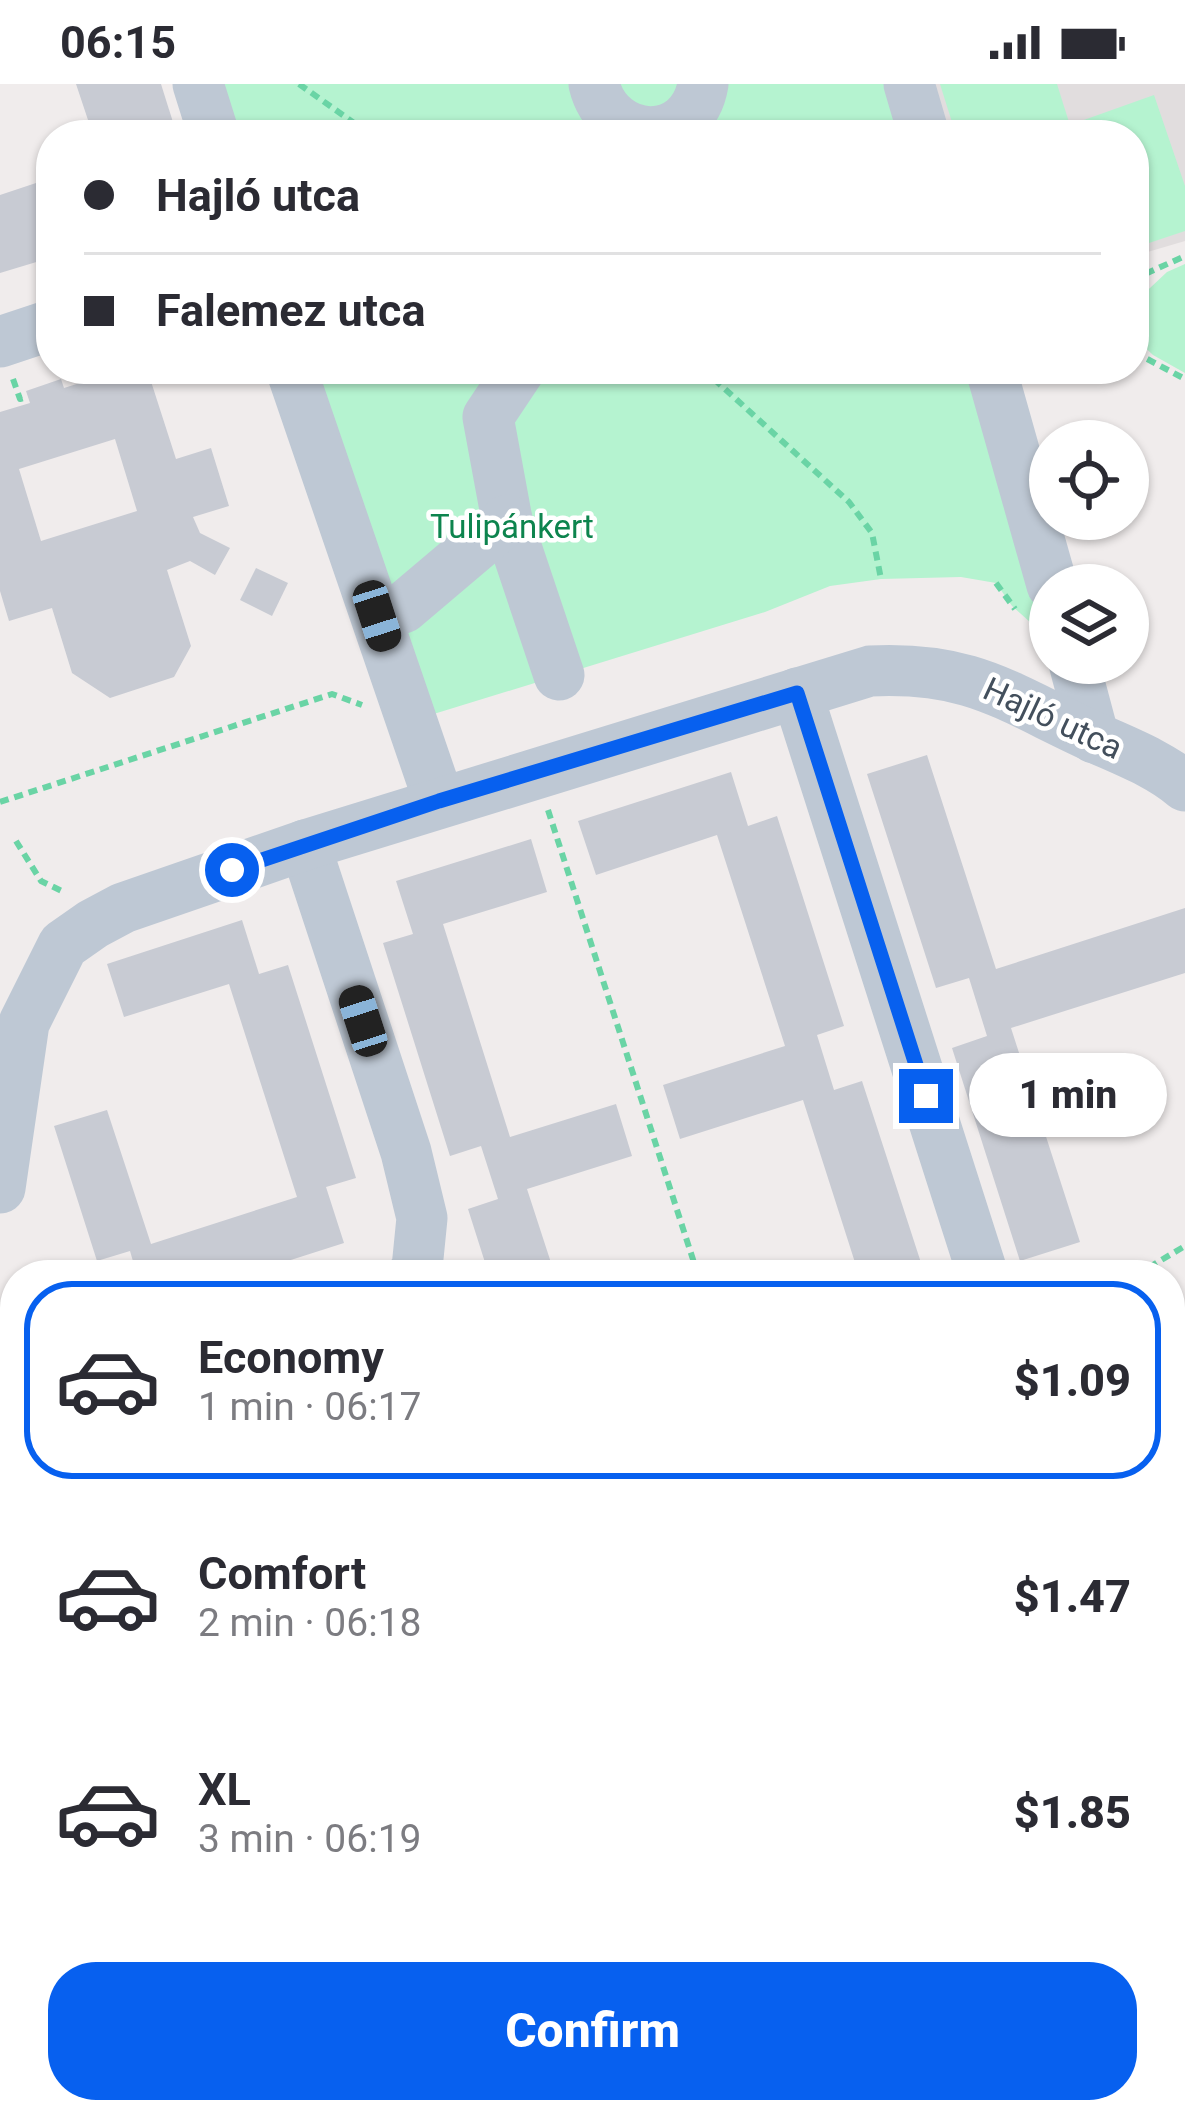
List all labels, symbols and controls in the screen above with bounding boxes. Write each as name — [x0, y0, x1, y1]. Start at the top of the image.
text: 06:15 — [60, 16, 176, 69]
text: Hajló utca — [156, 169, 360, 222]
text: Falemez utca — [156, 284, 426, 337]
map controls — [1029, 420, 1149, 684]
button: locate — [1029, 420, 1149, 540]
park label: Tulipánkert — [430, 507, 594, 546]
button: layers — [1029, 564, 1149, 684]
car — [349, 576, 405, 656]
street label: Hajló utca — [977, 669, 1129, 767]
route start — [205, 843, 259, 897]
car — [335, 981, 391, 1061]
callout: 1 min — [968, 1054, 1166, 1138]
route end — [899, 1069, 953, 1123]
text: 1 min — [1019, 1072, 1117, 1118]
icon: car — [54, 1326, 162, 1434]
text: Economy — [198, 1331, 384, 1384]
text: $1.09 — [1014, 1354, 1131, 1407]
text: 1 min · 06:17 — [198, 1384, 421, 1430]
icon: car — [54, 1542, 162, 1650]
text: Comfort — [198, 1547, 366, 1600]
text: $1.47 — [1014, 1570, 1131, 1623]
text: 2 min · 06:18 — [198, 1600, 421, 1646]
icon: car — [54, 1758, 162, 1866]
text: XL — [198, 1763, 251, 1816]
text: $1.85 — [1014, 1786, 1131, 1839]
text: 3 min · 06:19 — [198, 1816, 421, 1862]
button: Confirm — [48, 1962, 1137, 2100]

